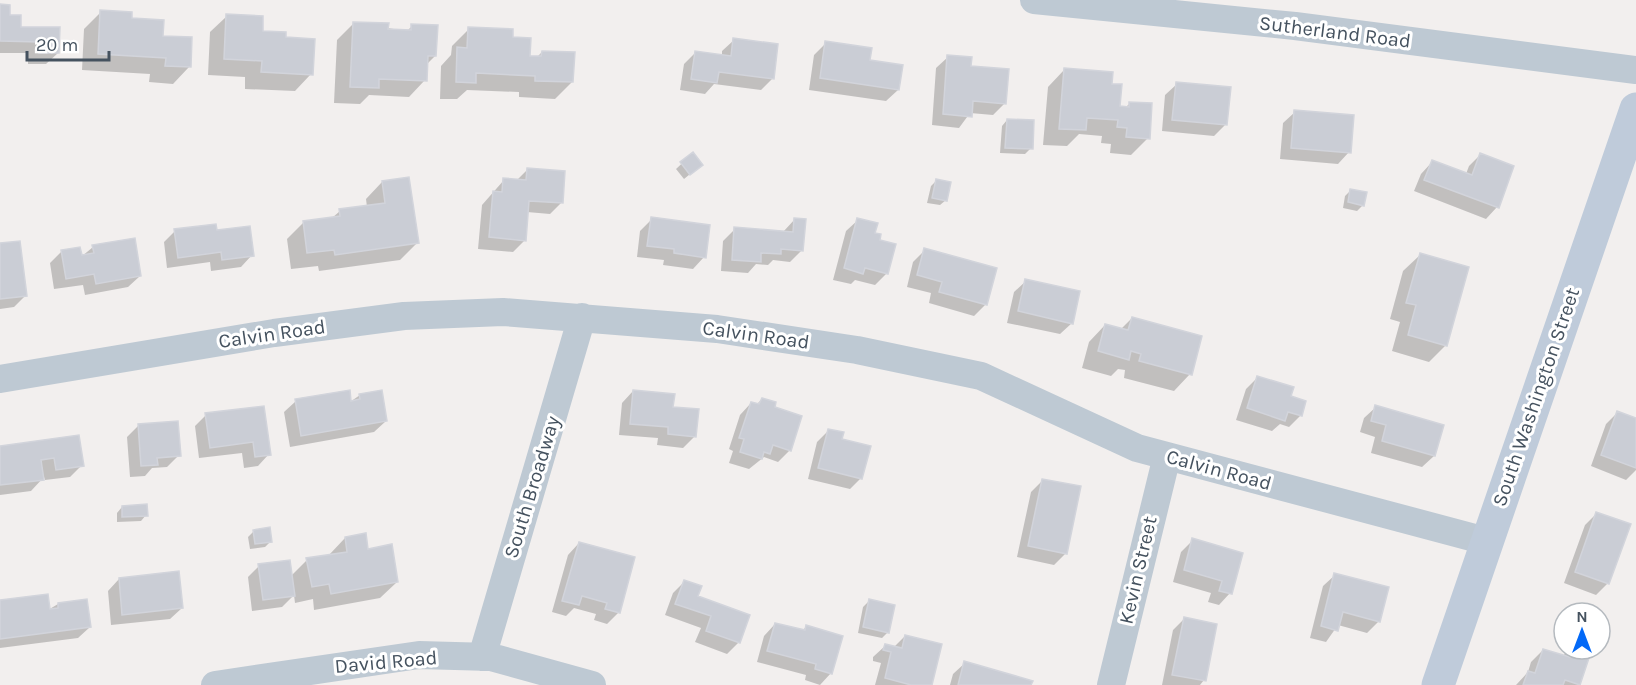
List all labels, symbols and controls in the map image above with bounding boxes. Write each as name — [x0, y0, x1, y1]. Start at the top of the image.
street label: Sutherland Road — [1258, 11, 1412, 53]
scale bar — [27, 24, 110, 62]
text: 20 m — [36, 34, 78, 56]
street label: South Washington Street — [1488, 284, 1584, 509]
street label: Calvin Road — [217, 315, 327, 353]
street label: Calvin Road — [701, 316, 811, 354]
street label: South Broadway — [499, 413, 565, 561]
street label: Calvin Road — [1164, 445, 1274, 495]
street label: Kevin Street — [1114, 513, 1162, 626]
north arrow — [1552, 601, 1612, 661]
text: N — [1576, 607, 1588, 626]
street label: David Road — [334, 646, 438, 678]

